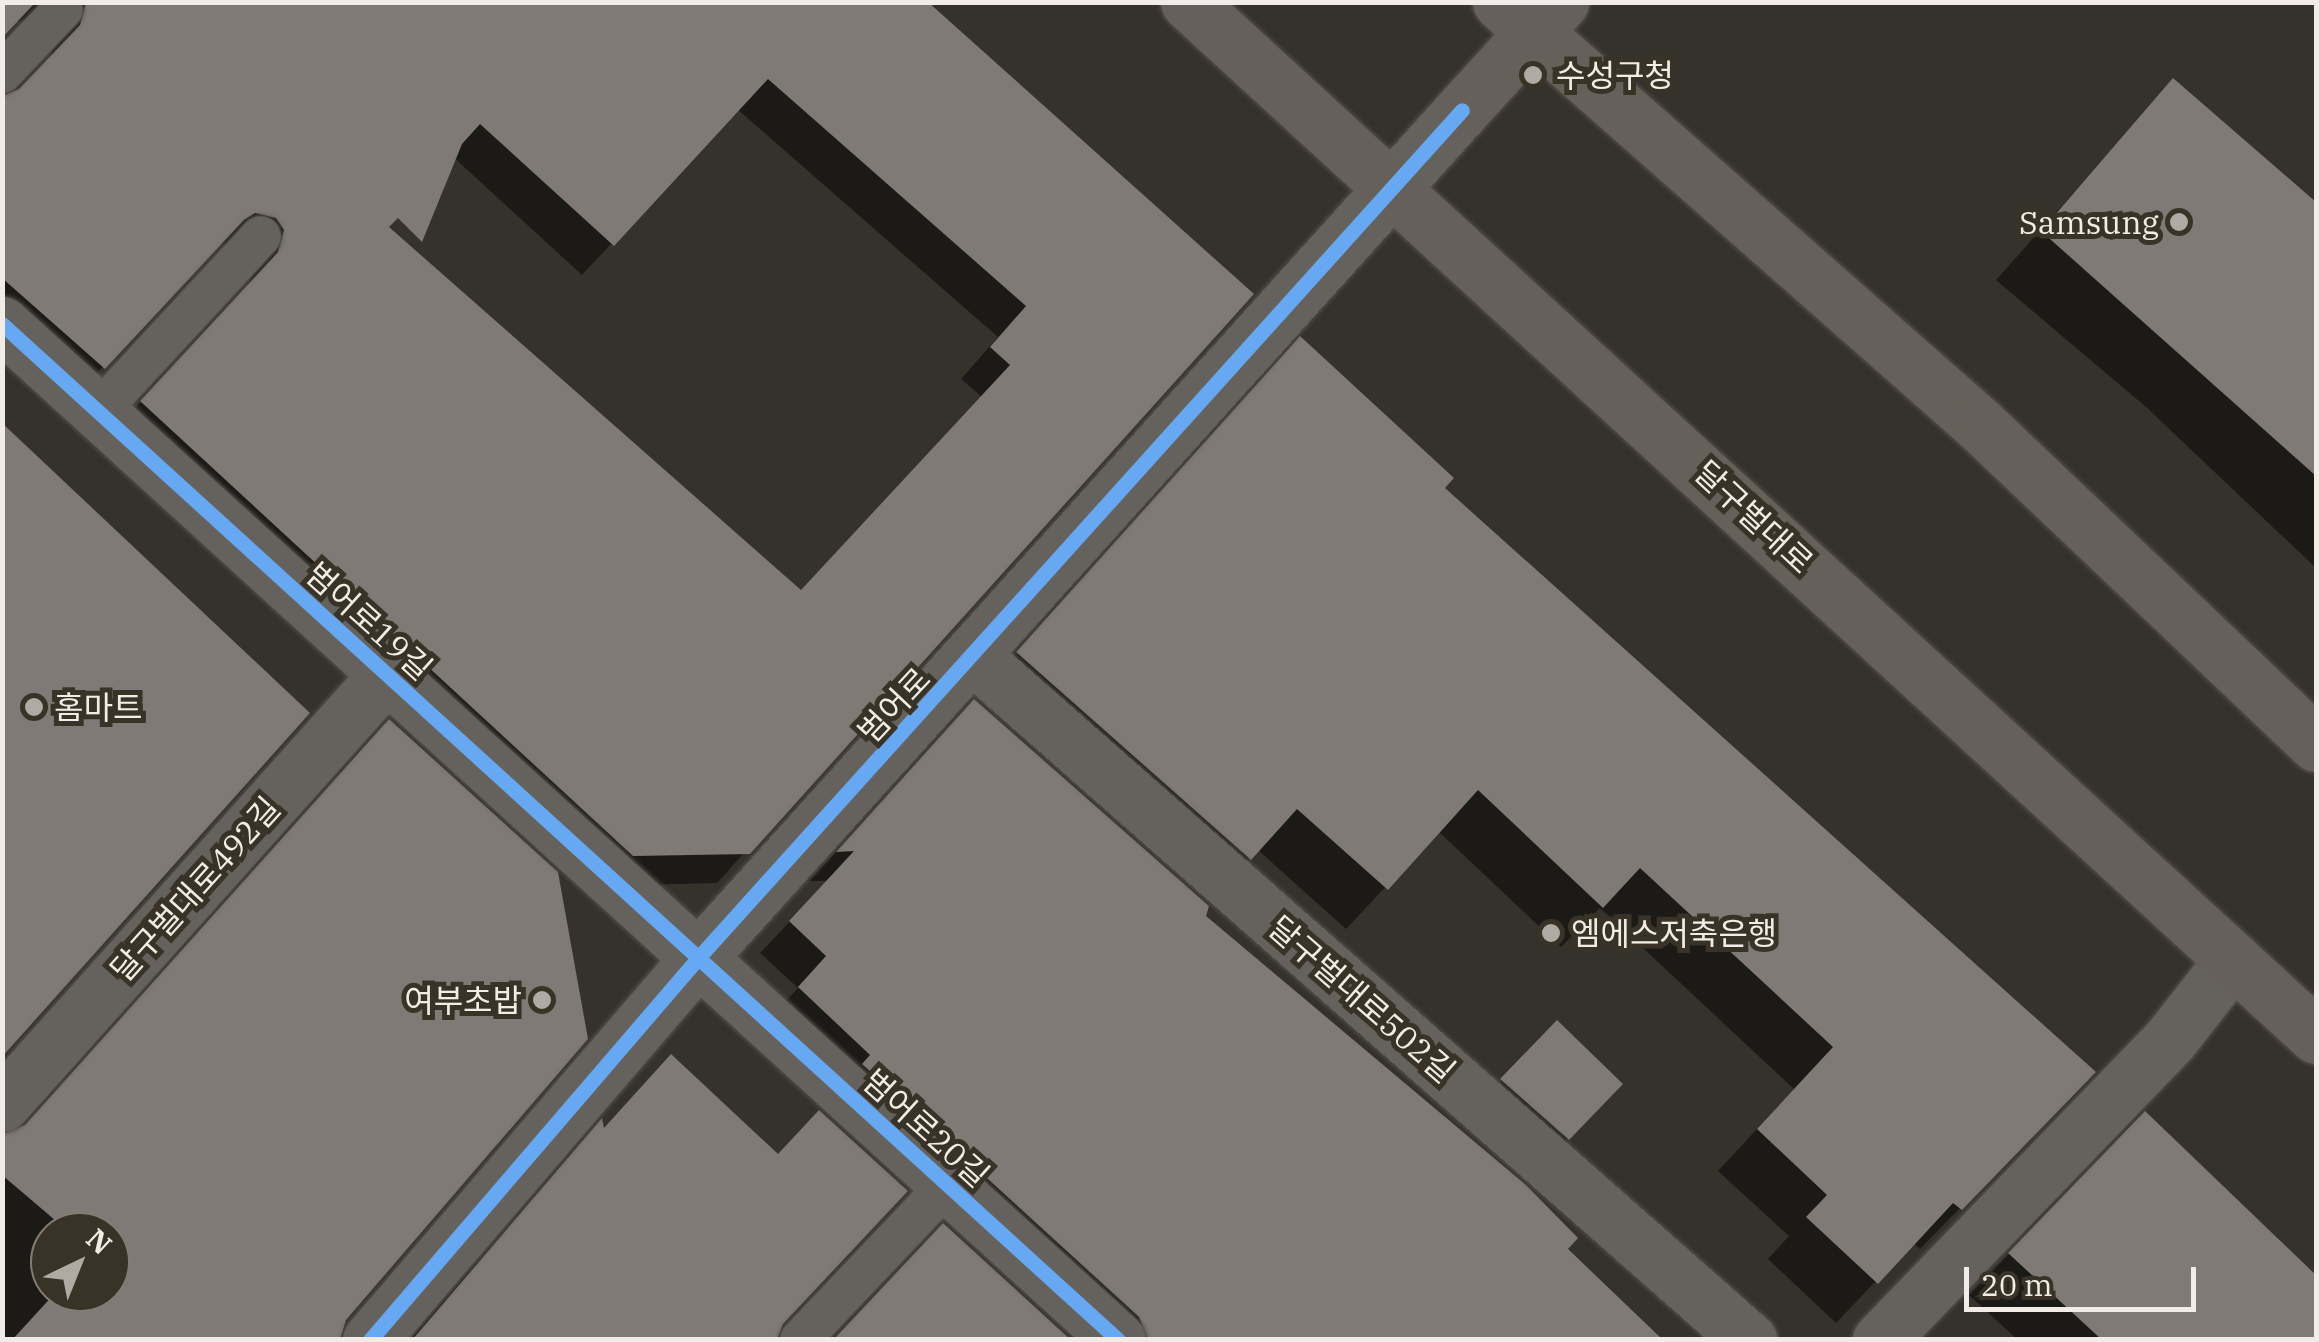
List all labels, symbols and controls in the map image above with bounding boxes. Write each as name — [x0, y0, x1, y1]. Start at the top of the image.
place label: 수성구청 — [1556, 56, 1674, 94]
marker: 수성구청 — [1520, 62, 1546, 88]
place label: Samsung — [2019, 203, 2159, 241]
marker: Samsung — [2168, 211, 2190, 233]
street label: 달구벌대로 — [1687, 453, 1821, 581]
street label: 범어로19길 — [298, 554, 440, 688]
street label: 범어로 — [850, 660, 938, 750]
place label: 홈마트 — [54, 688, 142, 726]
marker: 홈마트 — [23, 696, 45, 718]
street label: 달구벌대로492길 — [102, 789, 288, 989]
street label: 달구벌대로502길 — [1261, 908, 1463, 1090]
place label: 엠에스저축은행 — [1571, 914, 1777, 952]
marker: 엠에스저축은행 — [1540, 922, 1562, 944]
place label: 여부초밥 — [404, 981, 522, 1019]
marker: 여부초밥 — [531, 989, 553, 1011]
street label: 범어로20길 — [855, 1061, 997, 1195]
north arrow — [30, 1212, 130, 1312]
text: N — [79, 1220, 120, 1262]
scale bar — [1969, 1247, 2202, 1309]
text: 20 m — [1981, 1265, 2053, 1304]

